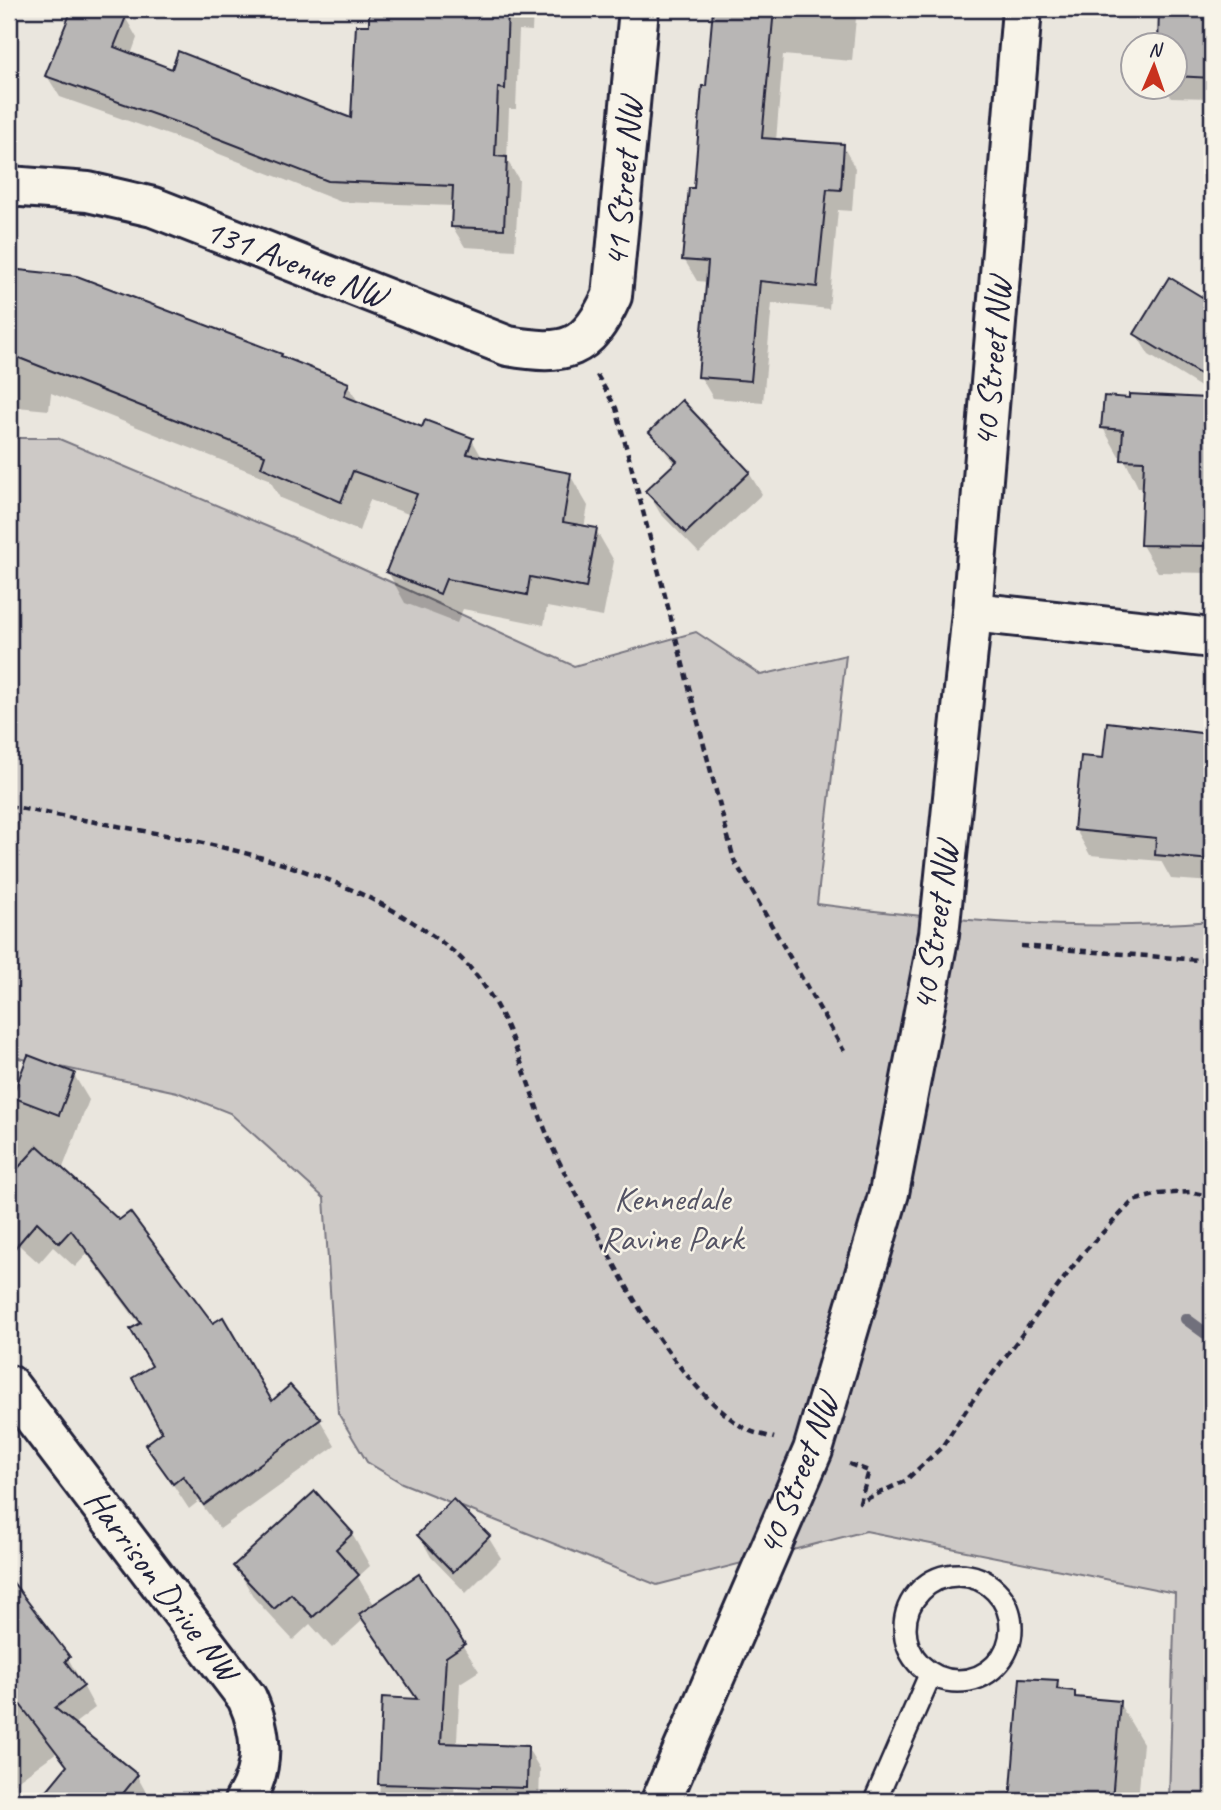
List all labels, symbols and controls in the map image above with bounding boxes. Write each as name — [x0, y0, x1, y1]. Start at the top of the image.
north arrow — [1120, 32, 1190, 102]
text: N — [1148, 38, 1164, 62]
street label: 41 Street NW — [593, 91, 653, 269]
street label: 131 Avenue NW — [199, 208, 397, 320]
street label: 40 Street NW — [962, 271, 1022, 449]
street label: 40 Street NW — [901, 835, 970, 1014]
park label: Kennedale Ravine Park — [601, 1176, 746, 1261]
street label: 40 Street NW — [746, 1383, 851, 1562]
street label: Harrison Drive NW — [75, 1479, 252, 1694]

